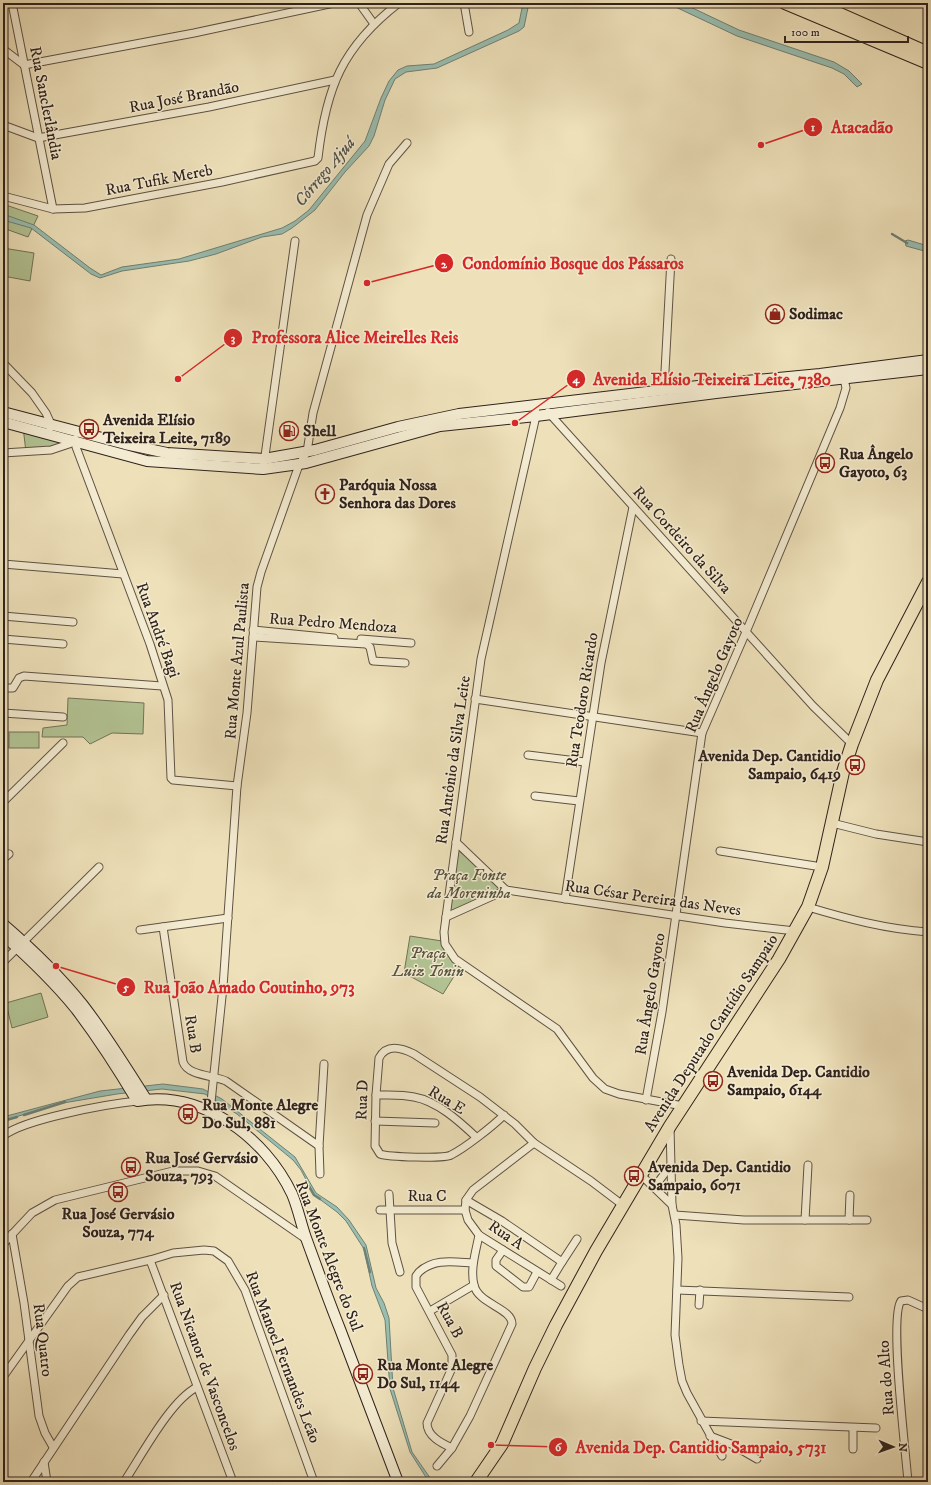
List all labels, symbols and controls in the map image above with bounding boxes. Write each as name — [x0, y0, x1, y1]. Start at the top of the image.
scale bar — [785, 18, 908, 44]
text: 100 m — [791, 25, 820, 40]
street label: Rua Sanclerlândia — [25, 45, 67, 162]
street label: Rua José Brandão — [127, 77, 241, 117]
callout: Atacadão — [803, 112, 901, 141]
text: Atacadão — [830, 117, 893, 139]
text: 1 — [811, 120, 816, 135]
water label: Córrego Ajuá — [290, 131, 362, 211]
street label: Rua Tufik Mereb — [104, 160, 214, 200]
callout: Condomínio Bosque dos Pássaros — [434, 249, 692, 278]
text: Condomínio Bosque dos Pássaros — [462, 253, 684, 275]
text: 2 — [441, 257, 448, 272]
shop icon: Sodimac — [764, 303, 786, 325]
place label: Sodimac — [789, 304, 843, 324]
callout: Professora Alice Meirelles Reis — [223, 323, 466, 352]
text: Professora Alice Meirelles Reis — [252, 327, 459, 349]
text: 3 — [231, 331, 236, 346]
callout: Avenida Elísio Teixeira Leite, 7380 — [566, 364, 839, 393]
text: Avenida Elísio Teixeira Leite, 7380 — [592, 369, 831, 391]
text: 4 — [572, 372, 581, 387]
place label: Avenida Elísio Teixeira Leite, 7189 — [102, 410, 231, 448]
bus stop icon: Avenida Elísio Teixeira Leite, 7189 — [78, 418, 100, 440]
fuel station icon: Shell — [278, 420, 300, 442]
place label: Shell — [303, 421, 337, 441]
place label: Rua Ângelo Gayoto, 63 — [839, 444, 913, 482]
bus stop icon: Rua Ângelo Gayoto, 63 — [814, 452, 836, 474]
place label: Paróquia Nossa Senhora das Dores — [339, 475, 456, 513]
street label: Rua Cordeiro da Silva — [628, 482, 736, 598]
church icon: Paróquia Nossa Senhora das Dores — [314, 483, 336, 505]
street label: Rua André Bagi — [132, 580, 184, 680]
street label: Rua Monte Azul Paulista — [220, 582, 254, 740]
street label: Rua Pedro Mendoza — [268, 609, 398, 637]
street label: Rua Ângelo Gayoto — [681, 614, 747, 736]
street label: Rua Teodoro Ricardo — [561, 631, 603, 769]
street label: Rua Antônio da Silva Leite — [431, 674, 475, 846]
place label: Avenida Dep. Cantidio Sampaio, 6419 — [697, 746, 841, 784]
bus stop icon: Avenida Dep. Cantidio Sampaio, 6419 — [844, 754, 866, 776]
park label: Praça Fonte da Moreninha — [426, 865, 511, 903]
street label: Rua César Pereira das Neves — [564, 876, 742, 920]
street label: Avenida Deputado Cantídio Sampaio — [639, 930, 783, 1136]
street label: Rua Ângelo Gayoto — [630, 931, 670, 1057]
park label: Praça Luiz Tonin — [391, 943, 464, 981]
callout: Rua João Amado Coutinho, 973 — [116, 973, 363, 1002]
text: Rua João Amado Coutinho, 973 — [143, 977, 355, 999]
text: 5 — [122, 980, 129, 995]
street label: Rua B — [180, 1013, 206, 1055]
place label: Avenida Dep. Cantidio Sampaio, 6144 — [726, 1062, 870, 1100]
bus stop icon: Avenida Dep. Cantidio Sampaio, 6144 — [702, 1070, 724, 1092]
street label: Rua D — [351, 1079, 373, 1121]
street label: Rua E — [425, 1081, 469, 1119]
place label: Rua Monte Alegre Do Sul, 881 — [202, 1095, 319, 1133]
bus stop icon: Rua Monte Alegre Do Sul, 881 — [177, 1103, 199, 1125]
place label: Rua José Gervásio Souza, 793 — [145, 1148, 258, 1186]
bus stop icon: Rua José Gervásio Souza, 793 — [120, 1156, 142, 1178]
place label: Avenida Dep. Cantidio Sampaio, 6071 — [647, 1157, 791, 1195]
bus stop icon: Avenida Dep. Cantidio Sampaio, 6071 — [623, 1165, 645, 1187]
street label: Rua Monte Alegre do Sul — [291, 1178, 367, 1334]
bus stop icon: Rua José Gervásio Souza, 774 — [107, 1181, 129, 1203]
street label: Rua C — [407, 1186, 447, 1206]
place label: Rua José Gervásio Souza, 774 — [62, 1204, 175, 1242]
street label: Rua A — [484, 1216, 528, 1255]
street label: Rua Manoel Fernandes Leão — [241, 1268, 325, 1446]
street label: Rua Nicanor de Vasconcelos — [165, 1279, 245, 1453]
street label: Rua B — [432, 1298, 468, 1342]
street label: Rua Quatro — [29, 1302, 57, 1378]
street label: Rua do Alto — [873, 1339, 899, 1416]
place label: Rua Monte Alegre Do Sul, 1144 — [377, 1355, 494, 1393]
bus stop icon: Rua Monte Alegre Do Sul, 1144 — [352, 1363, 374, 1385]
north arrow — [873, 1427, 913, 1467]
callout: Avenida Dep. Cantidio Sampaio, 5731 — [548, 1432, 834, 1461]
text: Avenida Dep. Cantidio Sampaio, 5731 — [575, 1437, 826, 1459]
text: 6 — [555, 1440, 562, 1455]
text: N — [895, 1443, 909, 1452]

